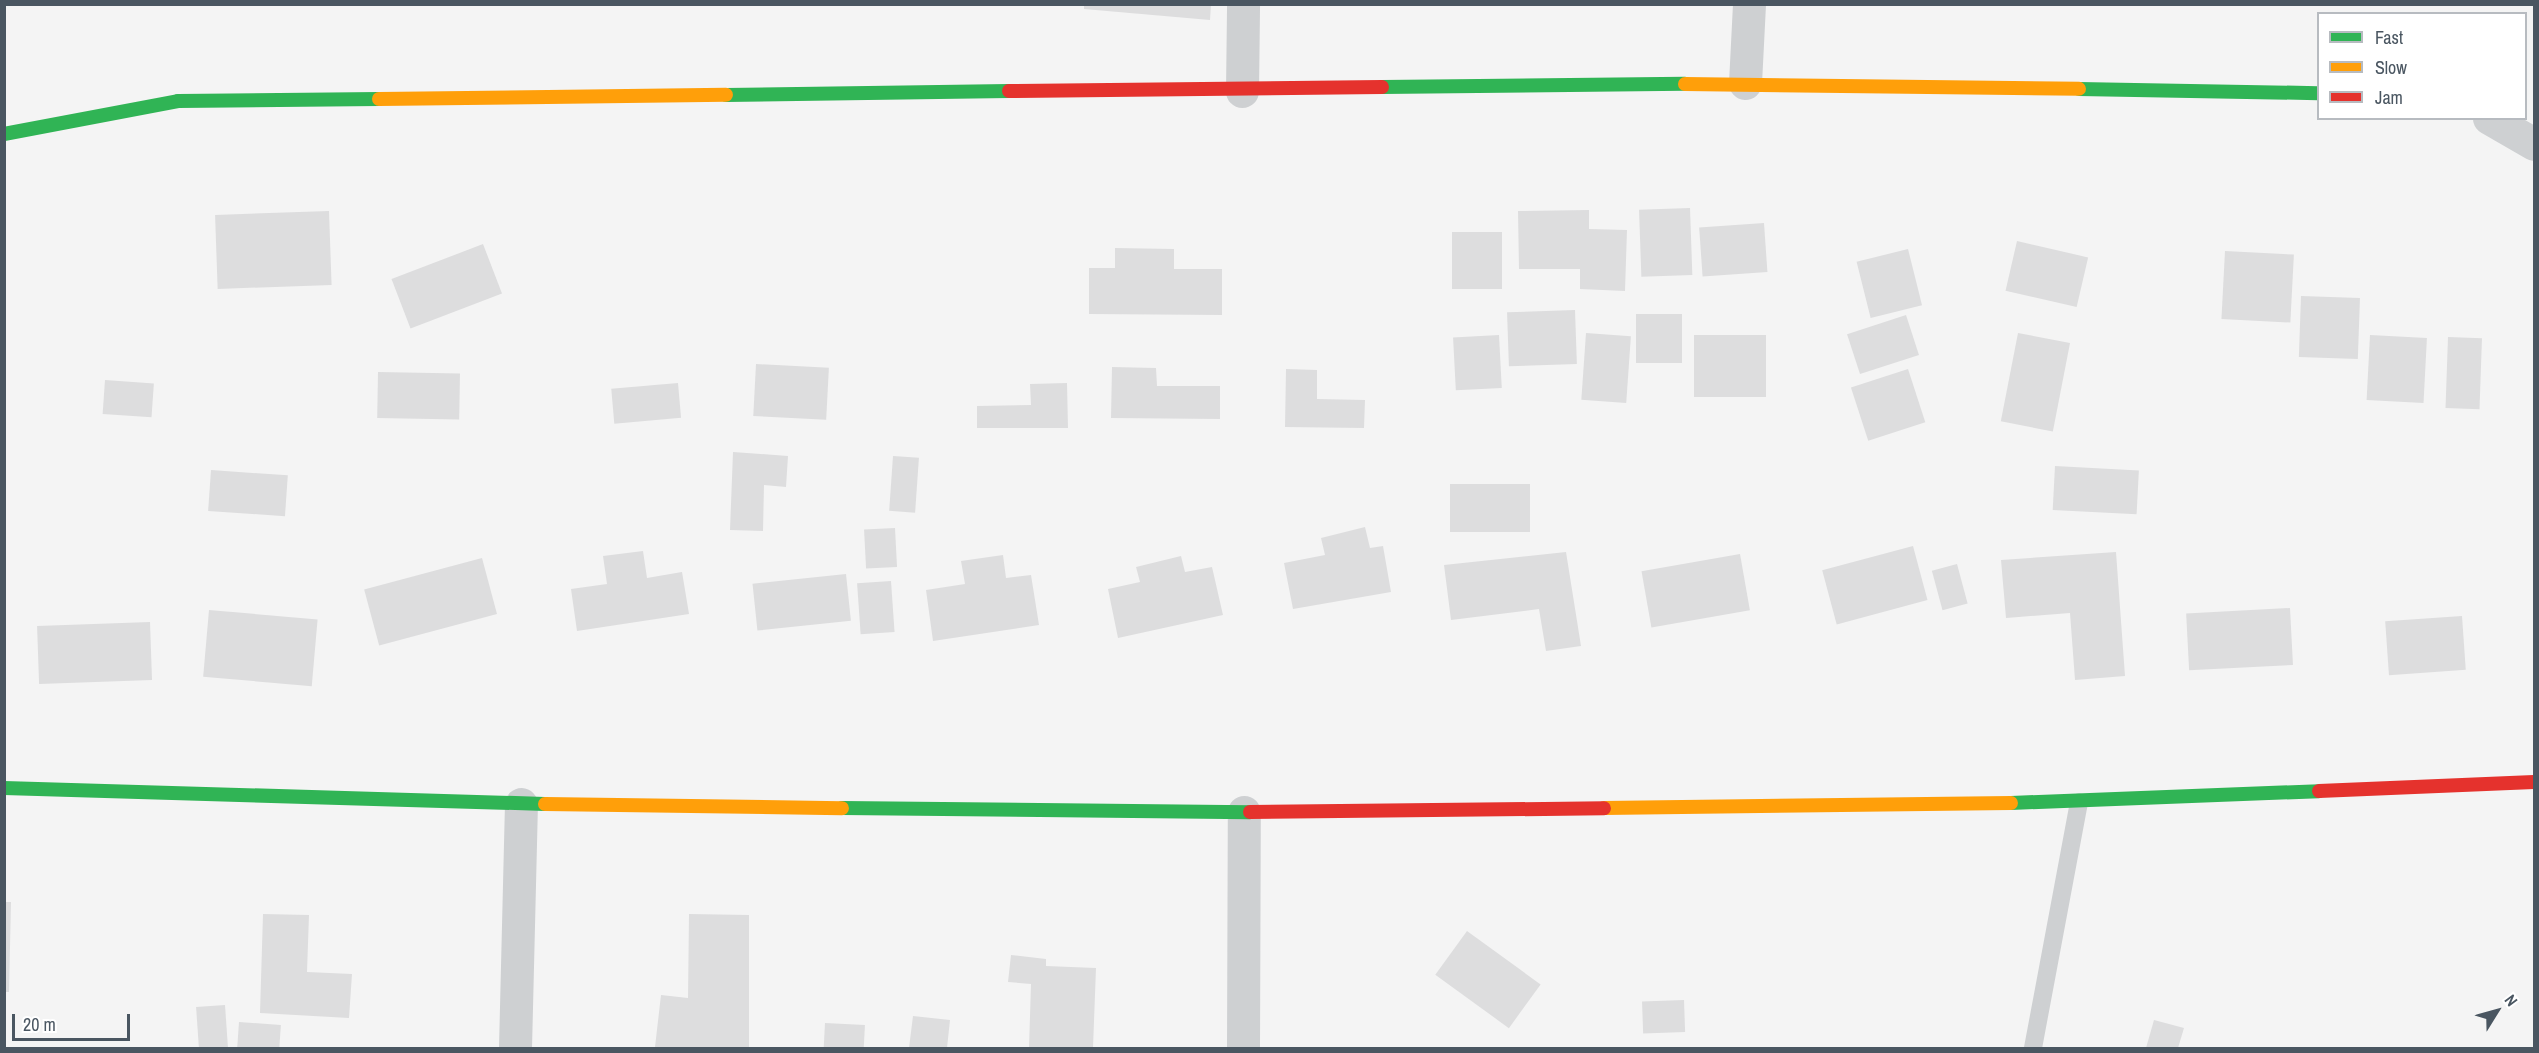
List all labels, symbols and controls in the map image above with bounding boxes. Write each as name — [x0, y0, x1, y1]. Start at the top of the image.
legend — [2317, 12, 2527, 120]
text: Fast — [2375, 25, 2403, 50]
text: Slow — [2375, 55, 2407, 80]
text: Jam — [2375, 85, 2403, 110]
north arrow — [2467, 981, 2527, 1041]
text: N — [2500, 990, 2523, 1011]
scale bar — [15, 1002, 134, 1040]
text: 20 m — [23, 1012, 56, 1037]

